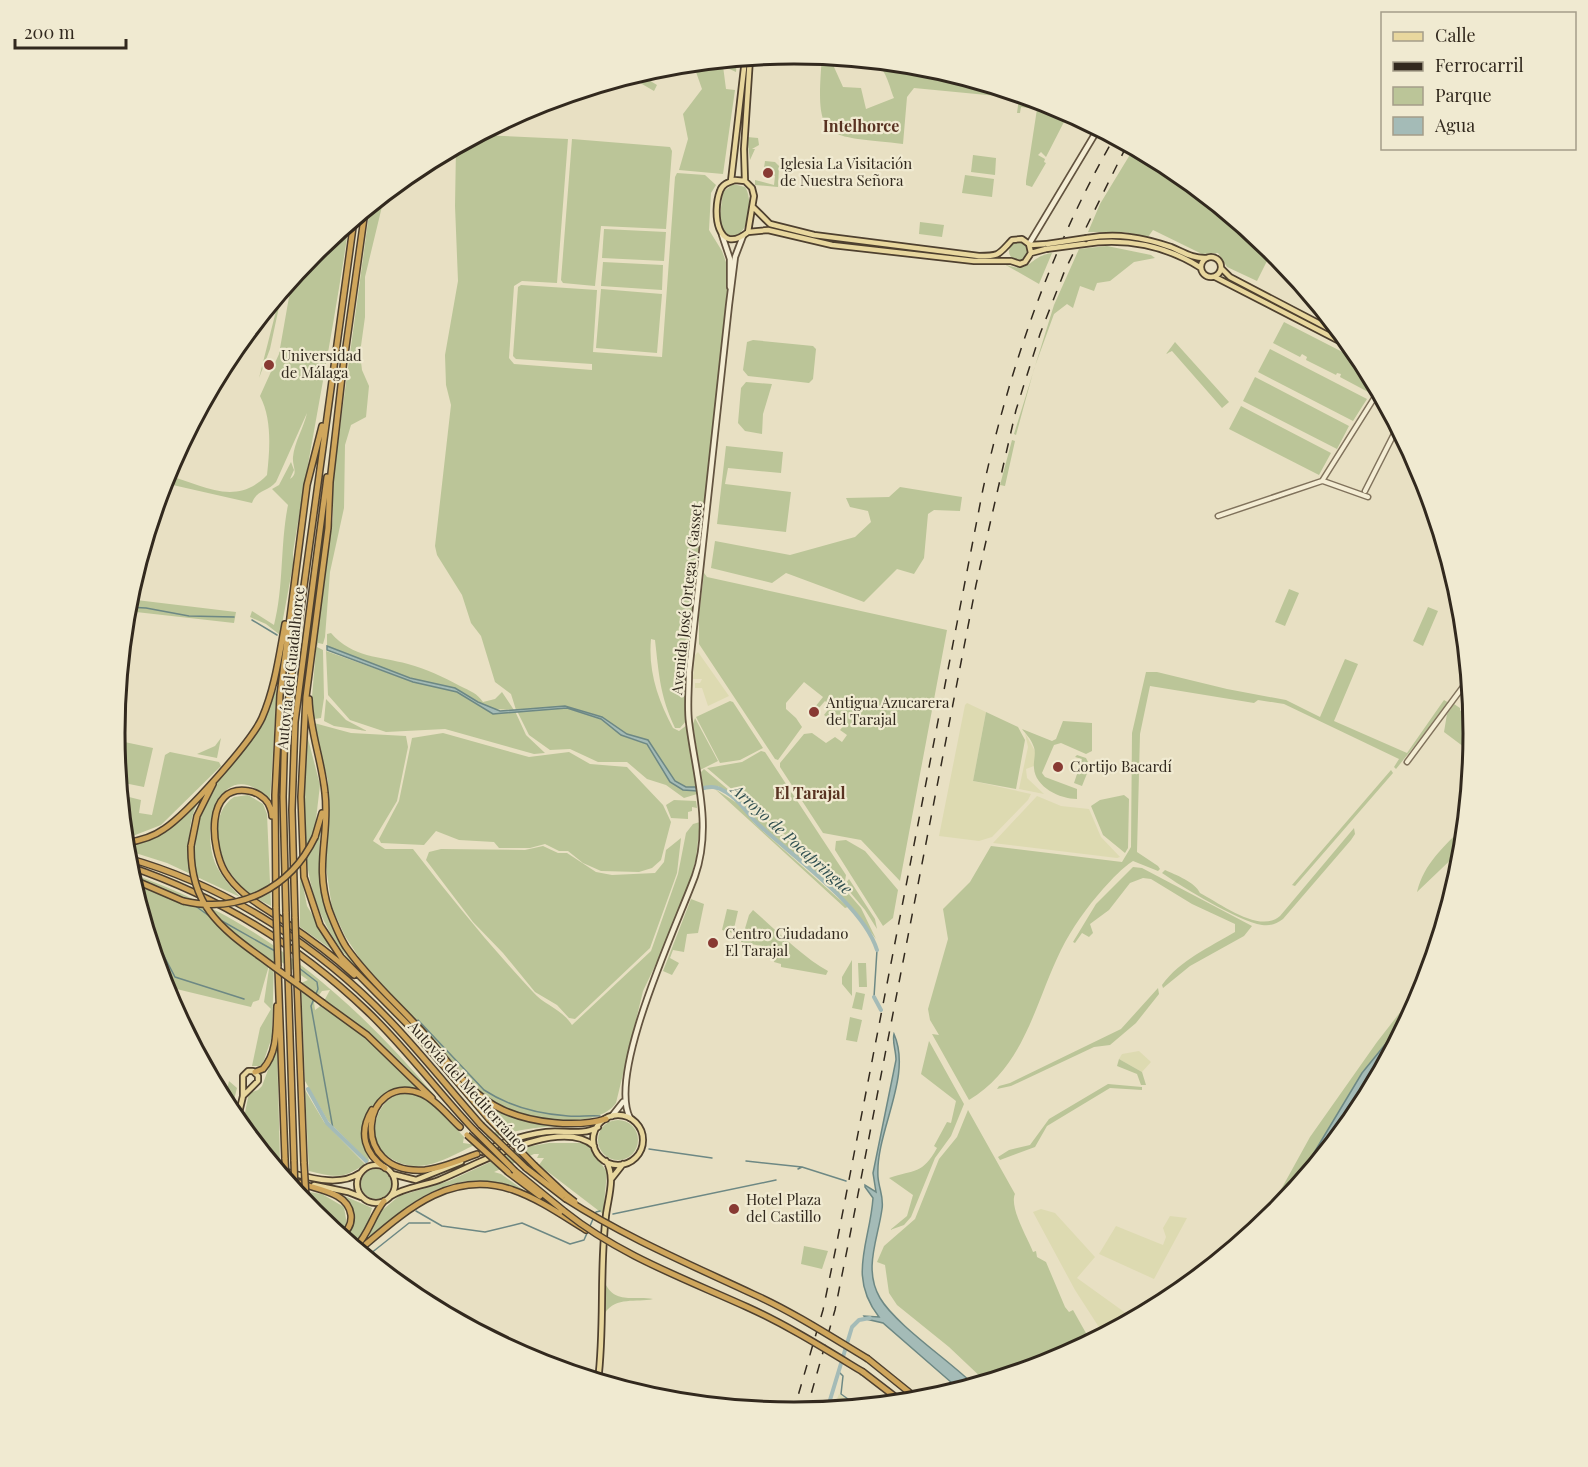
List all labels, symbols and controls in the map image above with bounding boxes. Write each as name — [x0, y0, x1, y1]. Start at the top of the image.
scale bar — [15, 12, 126, 50]
legend — [1381, 12, 1576, 150]
text: 200 m — [24, 20, 75, 44]
text: Calle — [1435, 23, 1476, 47]
text: Ferrocarril — [1435, 53, 1524, 77]
text: Parque — [1435, 83, 1492, 107]
text: Agua — [1434, 113, 1475, 137]
district label: Intelhorce — [823, 115, 899, 136]
place label: Iglesia La Visitación de Nuestra Señora — [780, 153, 912, 190]
marker: Iglesia La Visitación de Nuestra Señora — [761, 166, 775, 180]
place label: Universidad de Málaga — [281, 345, 362, 382]
marker: Universidad de Málaga — [262, 358, 276, 372]
street label: Avenida José Ortega y Gasset — [666, 501, 706, 697]
street label: Autovía del Guadalhorce — [271, 585, 309, 751]
place label: Antigua Azucarera del Tarajal — [825, 692, 950, 729]
marker: Antigua Azucarera del Tarajal — [807, 705, 821, 719]
place label: Cortijo Bacardí — [1070, 756, 1173, 776]
marker: Cortijo Bacardí — [1051, 760, 1065, 774]
water label: Arroyo de Pocapringue — [726, 777, 857, 899]
district label: El Tarajal — [775, 782, 845, 803]
place label: Centro Ciudadano El Tarajal — [725, 923, 848, 960]
marker: Centro Ciudadano El Tarajal — [706, 936, 720, 950]
street label: Autovía del Mediterráneo — [404, 1016, 533, 1156]
place label: Hotel Plaza del Castillo — [746, 1189, 822, 1226]
marker: Hotel Plaza del Castillo — [727, 1202, 741, 1216]

